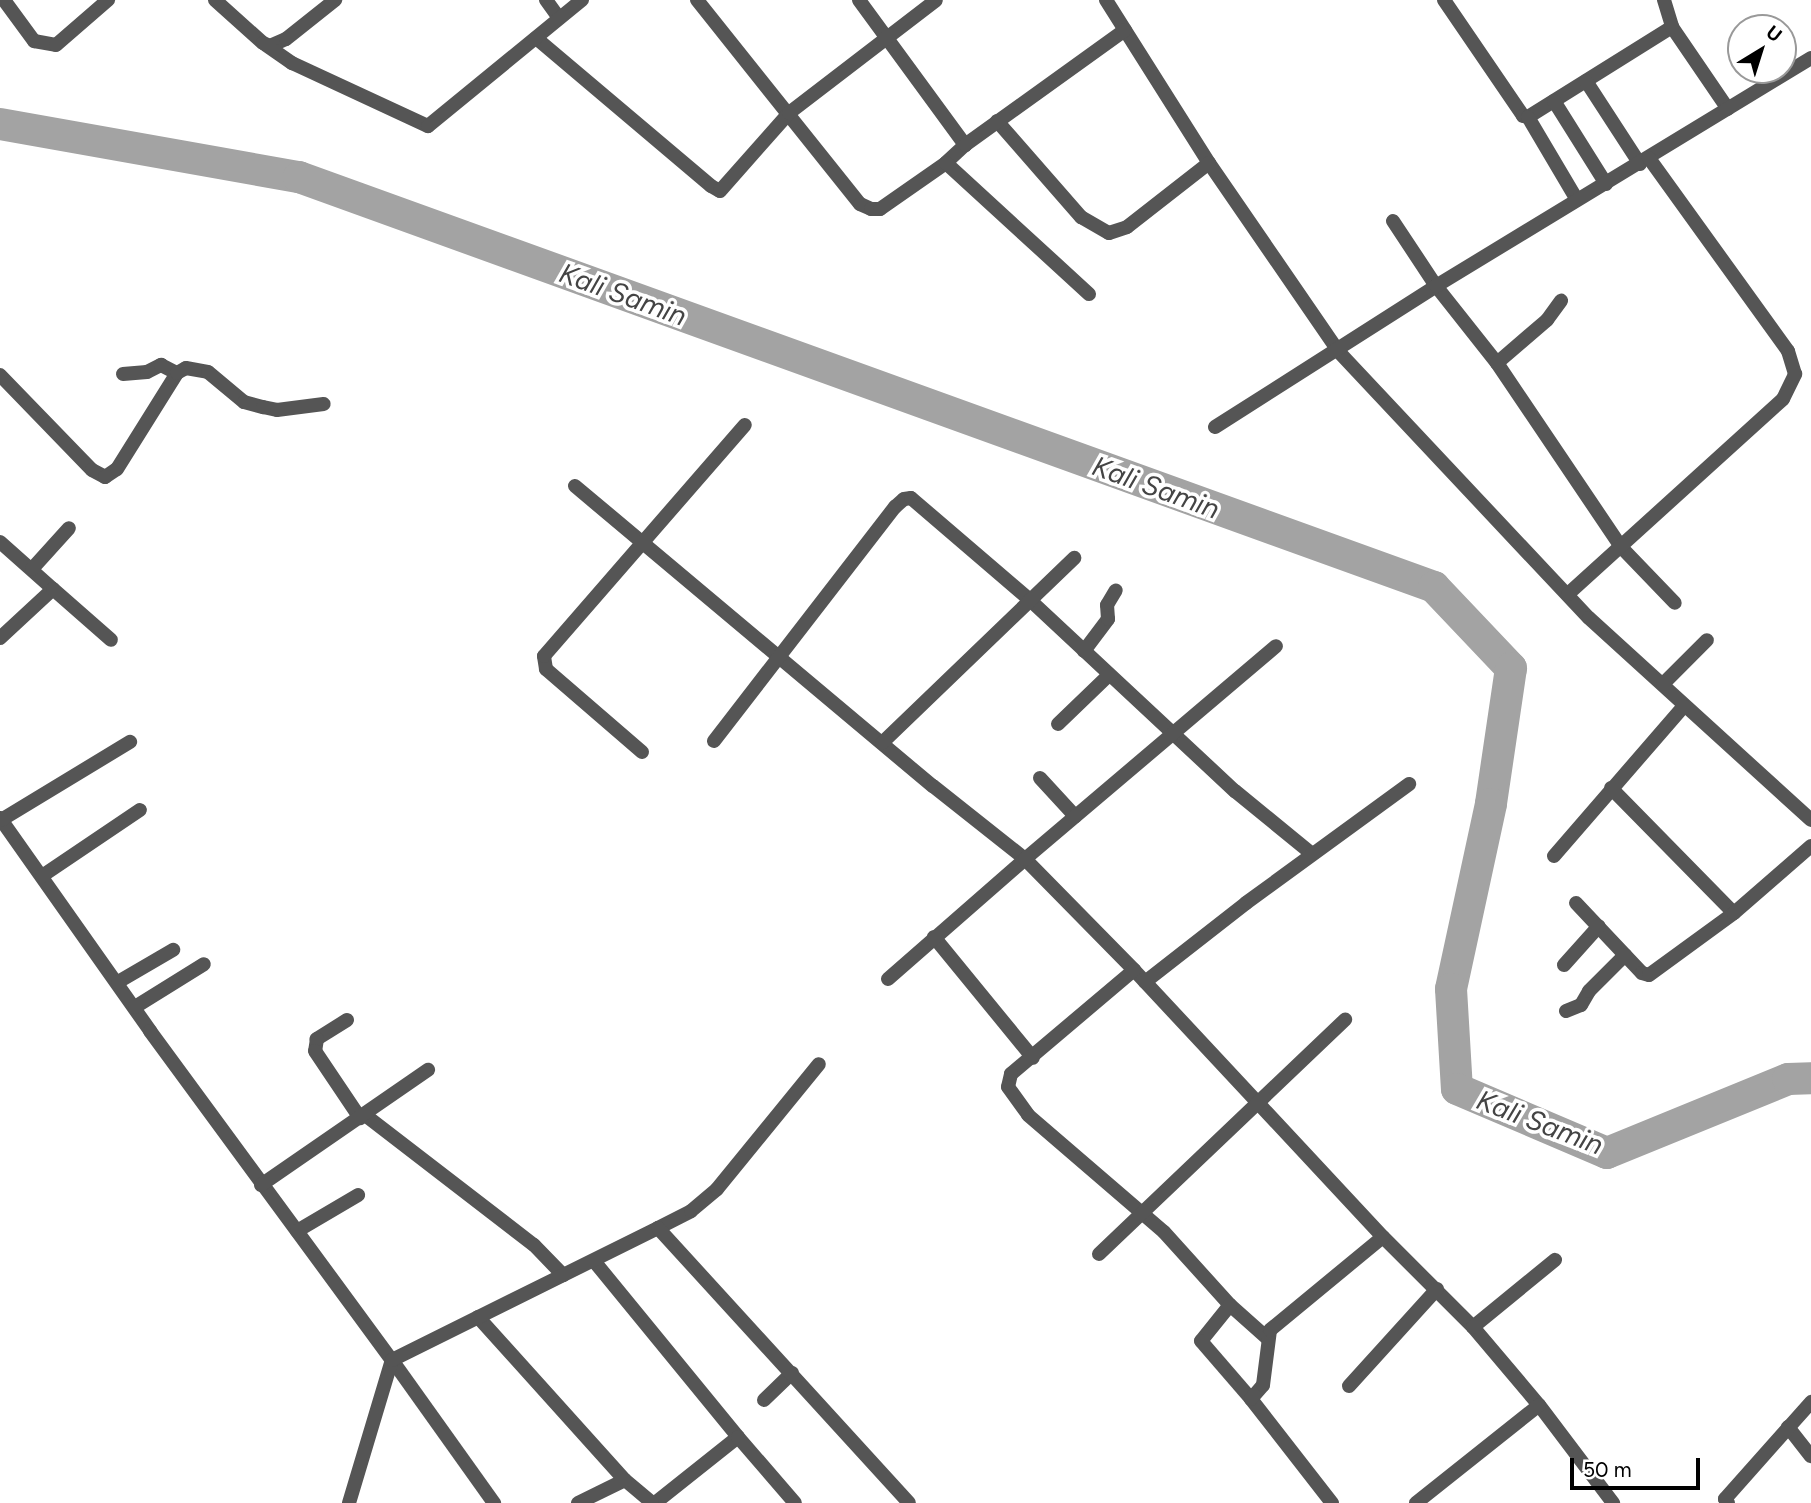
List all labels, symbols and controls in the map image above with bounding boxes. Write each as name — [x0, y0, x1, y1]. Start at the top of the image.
north arrow — [1727, 14, 1797, 84]
text: U — [1762, 20, 1786, 47]
water label: Kali Samin — [555, 256, 691, 332]
water label: Kali Samin — [1088, 449, 1224, 525]
water label: Kali Samin — [1472, 1083, 1608, 1161]
scale bar — [1573, 1444, 1702, 1488]
text: 50 m — [1583, 1457, 1632, 1482]

